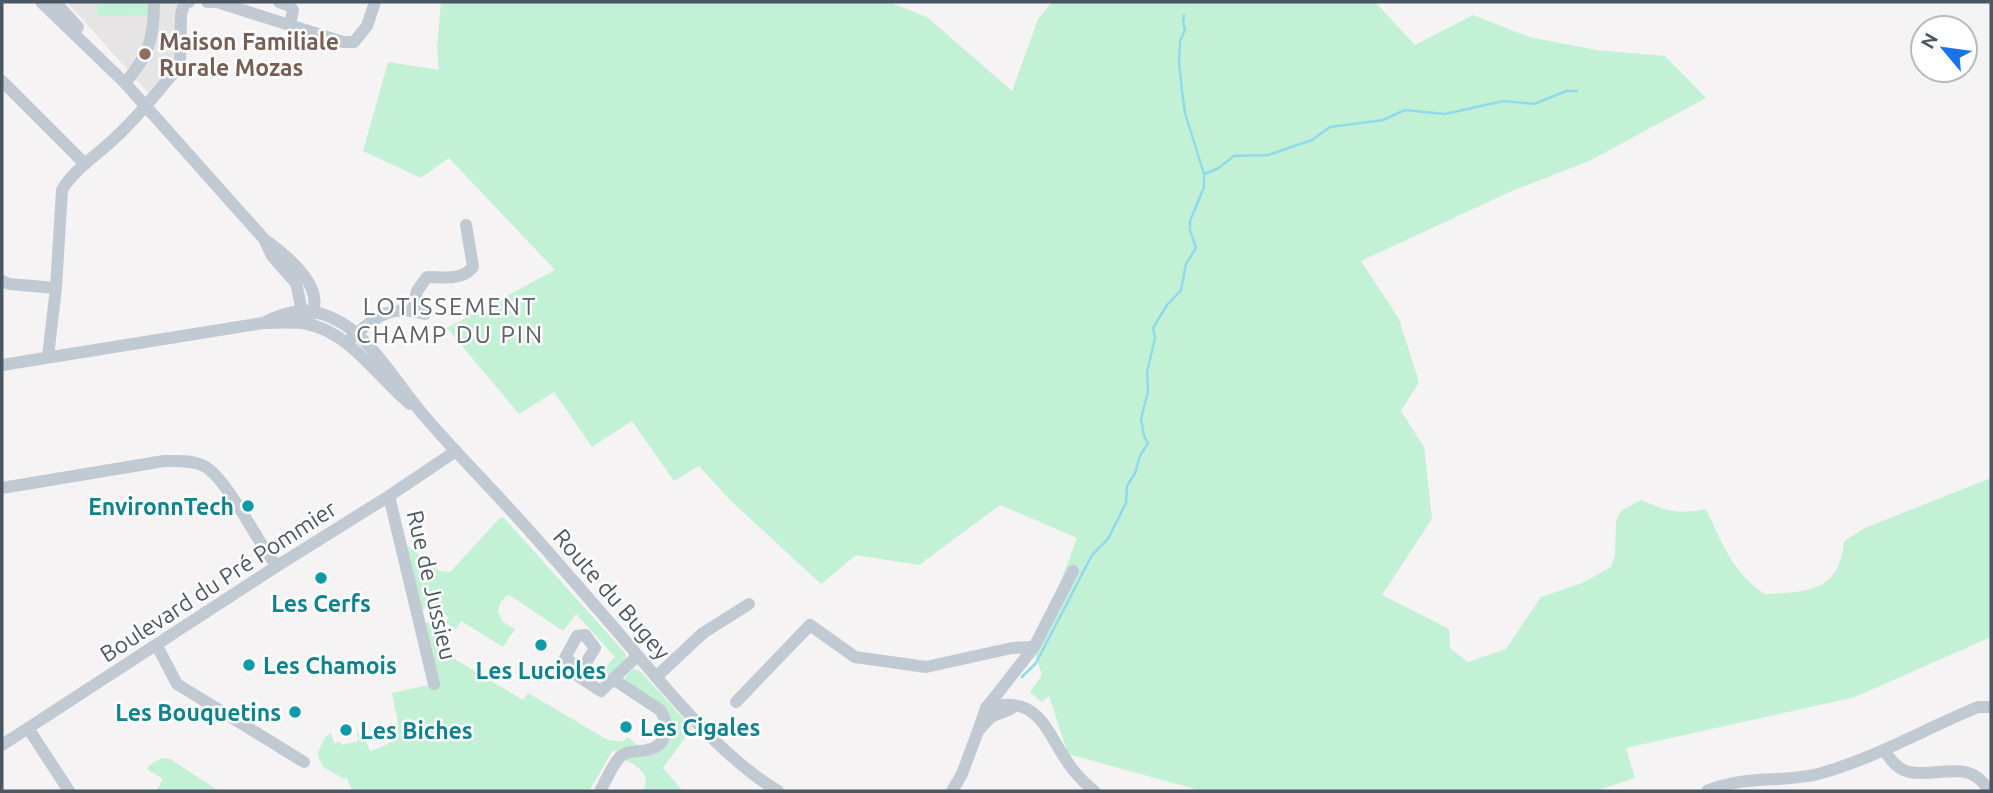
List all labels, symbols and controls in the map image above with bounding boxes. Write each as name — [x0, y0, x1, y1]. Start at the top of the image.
north arrow — [1909, 14, 1979, 84]
place label: Maison Familiale Rurale Mozas — [159, 29, 339, 80]
text: N — [1916, 29, 1942, 52]
marker: Maison Familiale Rurale Mozas — [137, 46, 153, 62]
district label: LOTISSEMENT CHAMP DU PIN — [356, 293, 544, 348]
place label: EnvironnTech — [88, 494, 234, 519]
street label: Boulevard du Pré Pommier — [95, 495, 341, 667]
marker: EnvironnTech — [240, 498, 256, 514]
street label: Rue de Jussieu — [403, 508, 461, 662]
street label: Route du Bugey — [549, 524, 675, 664]
marker: Les Cerfs — [313, 570, 329, 586]
place label: Les Cerfs — [271, 591, 371, 616]
marker: Les Lucioles — [533, 637, 549, 653]
place label: Les Chamois — [263, 653, 397, 678]
marker: Les Chamois — [241, 657, 257, 673]
place label: Les Lucioles — [476, 658, 606, 683]
place label: Les Bouquetins — [115, 700, 281, 725]
marker: Les Bouquetins — [287, 704, 303, 720]
place label: Les Cigales — [640, 715, 760, 740]
place label: Les Biches — [360, 718, 473, 743]
marker: Les Cigales — [618, 719, 634, 735]
marker: Les Biches — [338, 722, 354, 738]

